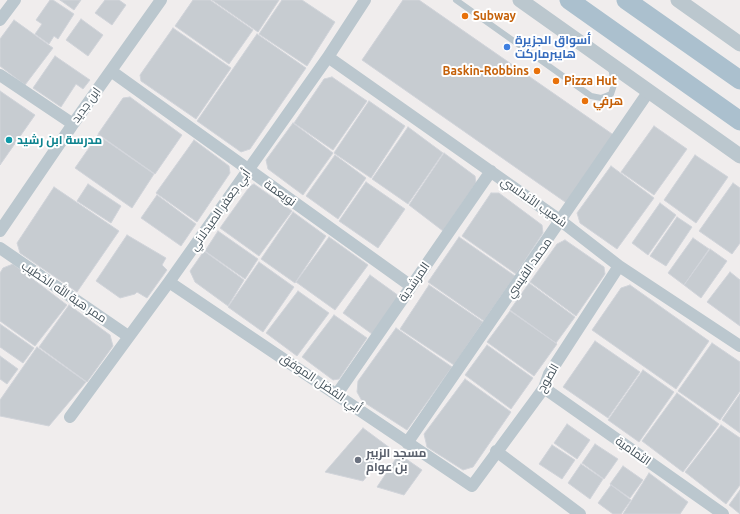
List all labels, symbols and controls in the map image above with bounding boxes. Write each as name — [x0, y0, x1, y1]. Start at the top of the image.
place label: Subway — [473, 9, 516, 23]
marker: Subway — [460, 11, 470, 21]
place label: أسواق الجزيرة هايبرماركت — [515, 33, 591, 61]
marker: أسواق الجزيرة هايبرماركت — [502, 42, 512, 52]
place label: Baskin-Robbins — [443, 64, 529, 78]
marker: Baskin-Robbins — [532, 66, 542, 76]
place label: Pizza Hut — [564, 74, 617, 88]
marker: Pizza Hut — [551, 76, 561, 86]
street label: ابن جديد — [68, 84, 104, 126]
place label: هرفي — [593, 94, 623, 108]
marker: هرفي — [580, 96, 590, 106]
place label: مدرسة ابن رشيد — [17, 133, 102, 147]
marker: مدرسة ابن رشيد — [4, 135, 14, 145]
street label: أبي جعفر الصيدلاني — [186, 166, 254, 254]
street label: شعيب الأندلسي — [498, 174, 570, 230]
street label: نويعمة — [261, 177, 299, 209]
street label: محمد القيسي — [503, 235, 555, 301]
street label: ممر هبة الله الخطيب — [19, 258, 109, 326]
street label: المرشدية — [395, 260, 433, 304]
street label: أبي الفضل الموفق — [278, 350, 364, 416]
street label: الصوح — [534, 361, 562, 395]
street label: الثمامية — [613, 434, 653, 468]
place label: مسجد الزبير بن عوام — [366, 446, 427, 474]
marker: مسجد الزبير بن عوام — [353, 455, 363, 465]

